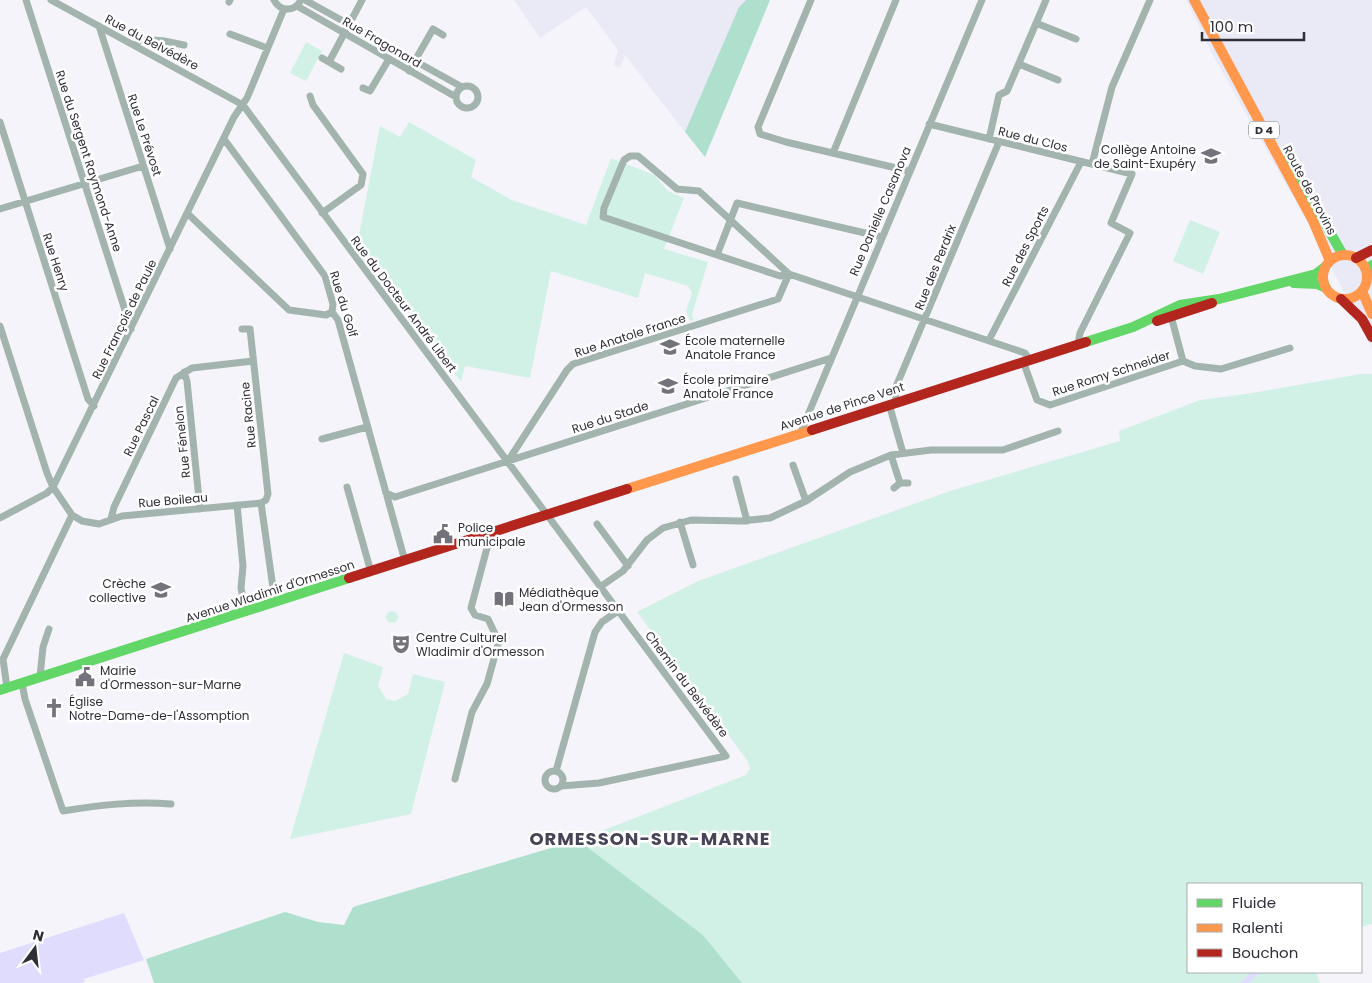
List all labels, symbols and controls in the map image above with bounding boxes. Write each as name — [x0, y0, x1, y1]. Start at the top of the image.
street label: Rue du Belvédère — [102, 10, 202, 74]
scale bar — [1202, 10, 1304, 42]
street label: Rue Fragonard — [339, 13, 425, 71]
text: 100 m — [1210, 16, 1253, 37]
street label: Rue du Sergent Raymond-Anne — [52, 68, 126, 254]
street label: Rue Le Prévost — [124, 92, 166, 178]
street label: Rue du Clos — [997, 122, 1069, 156]
road number: D 4 — [1249, 122, 1279, 138]
place label: Collège Antoine de Saint-Exupéry — [1094, 141, 1196, 172]
street label: Route de Provins — [1279, 142, 1341, 238]
street label: Rue Danielle Casanova — [845, 144, 915, 278]
school or university icon: Collège Antoine de Saint-Exupéry — [1200, 145, 1222, 167]
street label: Rue des Sports — [997, 203, 1053, 289]
street label: Rue des Perdrix — [910, 221, 960, 312]
street label: Rue Henry — [39, 231, 73, 294]
street label: Rue du Docteur André Libert — [347, 232, 461, 376]
street label: Rue François de Paule — [88, 256, 160, 382]
street label: Rue du Golf — [326, 269, 362, 339]
street label: Rue Anatole France — [572, 309, 688, 361]
place label: École maternelle Anatole France — [685, 332, 785, 363]
school or university icon: École maternelle Anatole France — [659, 336, 681, 358]
street label: Rue Romy Schneider — [1050, 346, 1173, 400]
place label: École primaire Anatole France — [683, 371, 774, 402]
school or university icon: École primaire Anatole France — [657, 375, 679, 397]
street label: Avenue de Pince Vent — [777, 378, 907, 434]
street label: Rue Racine — [236, 381, 260, 449]
street label: Rue Pascal — [119, 393, 163, 459]
street label: Rue du Stade — [569, 397, 651, 437]
street label: Rue Fénelon — [170, 405, 194, 479]
street label: Rue Boileau — [137, 488, 209, 512]
place label: Police municipale — [458, 519, 526, 550]
public building icon: Police municipale — [432, 523, 454, 545]
street label: Avenue Wladimir d'Ormesson — [183, 556, 357, 626]
place label: Crèche collective — [89, 575, 146, 606]
school or university icon: Crèche collective — [150, 579, 172, 601]
place label: Médiathèque Jean d'Ormesson — [519, 584, 623, 615]
library icon: Médiathèque Jean d'Ormesson — [493, 588, 515, 610]
street label: Chemin du Belvédère — [641, 627, 733, 741]
place label: Centre Culturel Wladimir d'Ormesson — [416, 629, 544, 660]
theatre icon: Centre Culturel Wladimir d'Ormesson — [390, 633, 412, 655]
place label: Mairie d'Ormesson-sur-Marne — [100, 662, 241, 693]
public building icon: Mairie d'Ormesson-sur-Marne — [74, 666, 96, 688]
place label: Église Notre-Dame-de-l'Assomption — [69, 693, 250, 724]
church icon: Église Notre-Dame-de-l'Assomption — [43, 697, 65, 719]
district label: ORMESSON-SUR-MARNE — [529, 826, 771, 851]
legend — [1187, 883, 1362, 973]
text: Fluide — [1232, 892, 1276, 913]
text: Ralenti — [1232, 917, 1283, 938]
north arrow — [10, 923, 60, 973]
text: N — [31, 924, 46, 946]
text: Bouchon — [1232, 942, 1298, 963]

